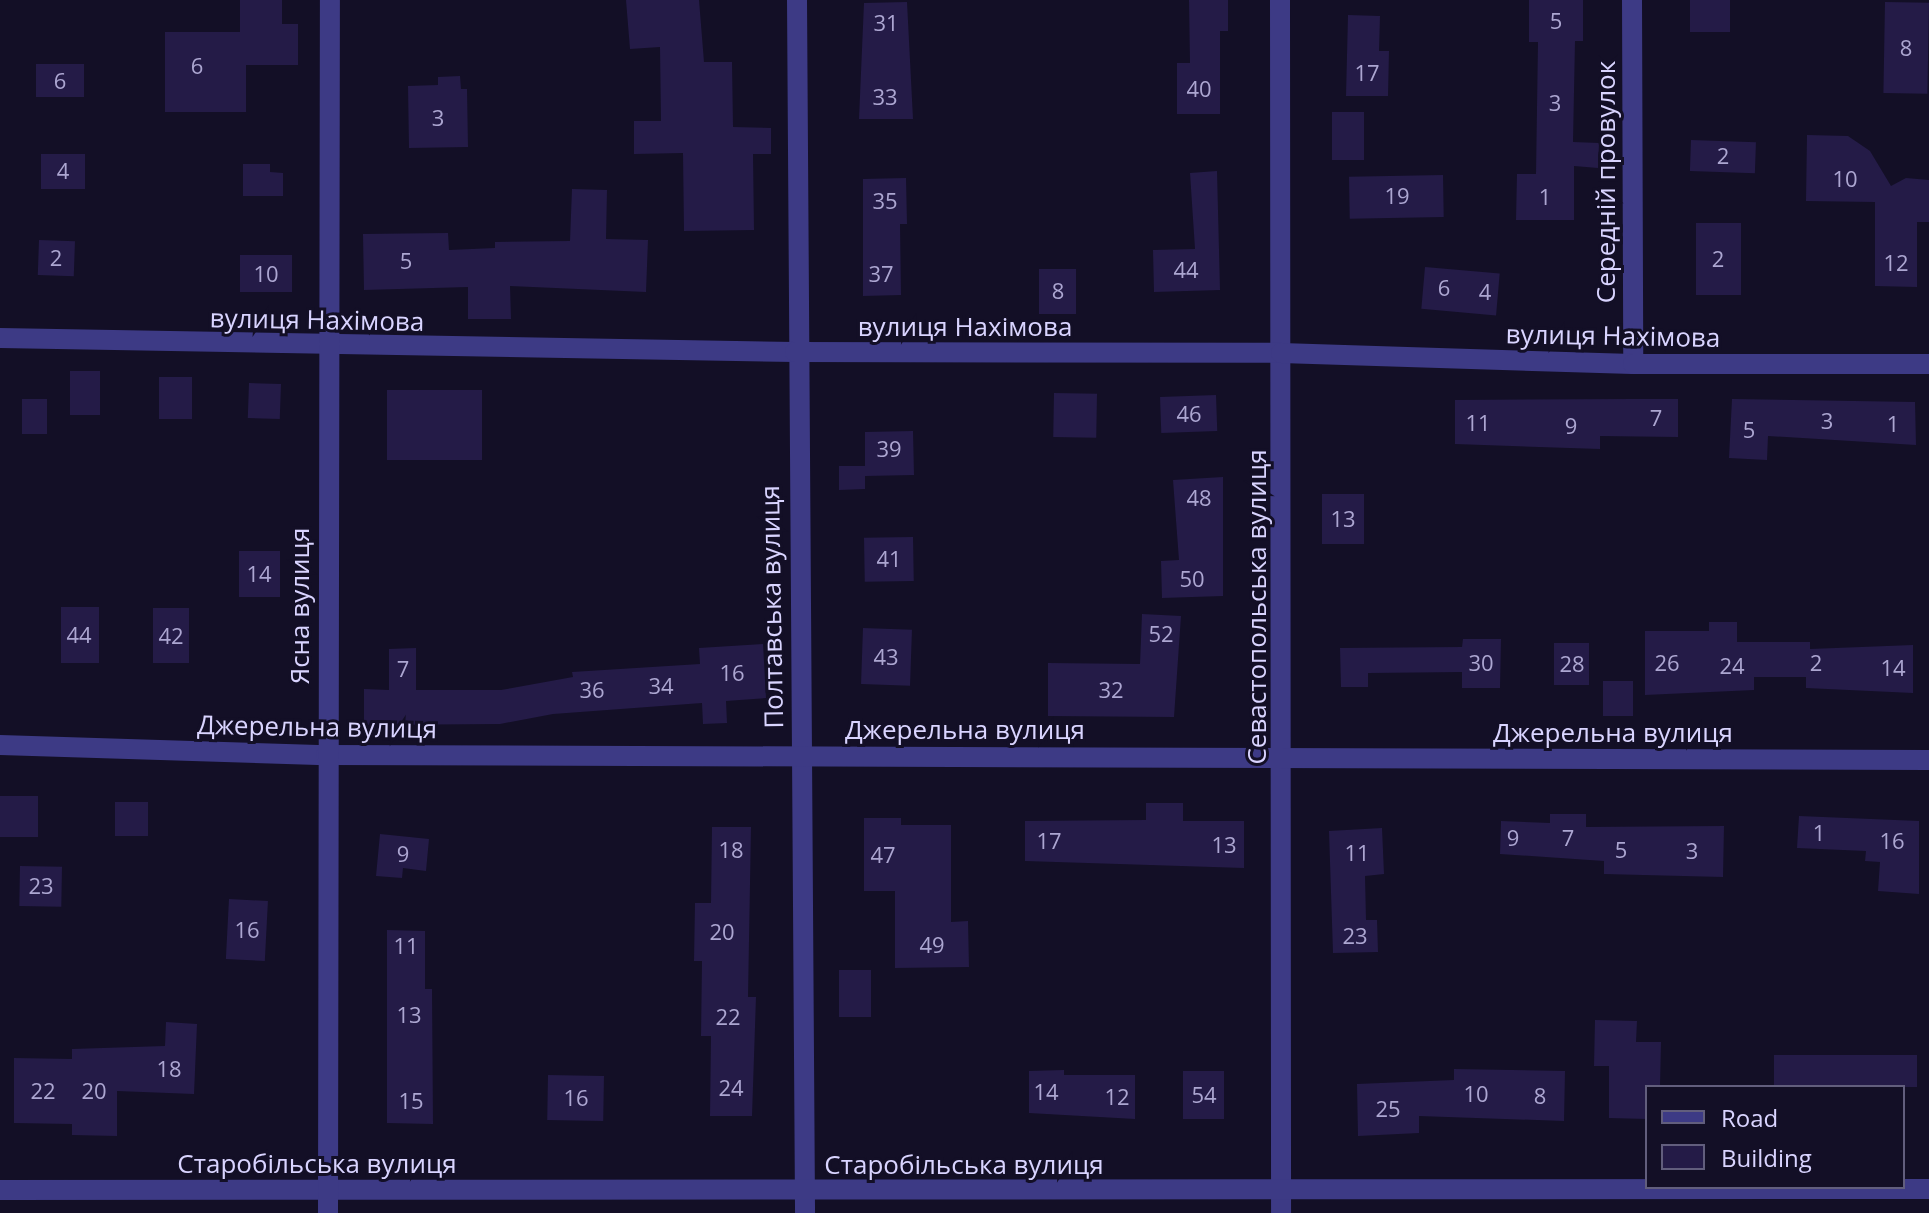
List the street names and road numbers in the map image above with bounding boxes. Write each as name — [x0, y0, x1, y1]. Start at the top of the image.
street label: Середній провулок — [1590, 61, 1622, 303]
street label: вулиця Нахімова — [209, 303, 425, 337]
street label: вулиця Нахімова — [858, 311, 1072, 343]
street label: вулиця Нахімова — [1505, 319, 1721, 353]
street label: Севастопольська вулиця — [1241, 449, 1273, 765]
street label: Полтавська вулиця — [754, 485, 790, 729]
street label: Ясна вулиця — [284, 528, 316, 684]
street label: Джерельна вулиця — [197, 709, 437, 745]
street label: Джерельна вулиця — [845, 714, 1085, 746]
street label: Джерельна вулиця — [1493, 717, 1733, 749]
street label: Старобільська вулиця — [177, 1148, 457, 1180]
street label: Старобільська вулиця — [824, 1149, 1104, 1181]

